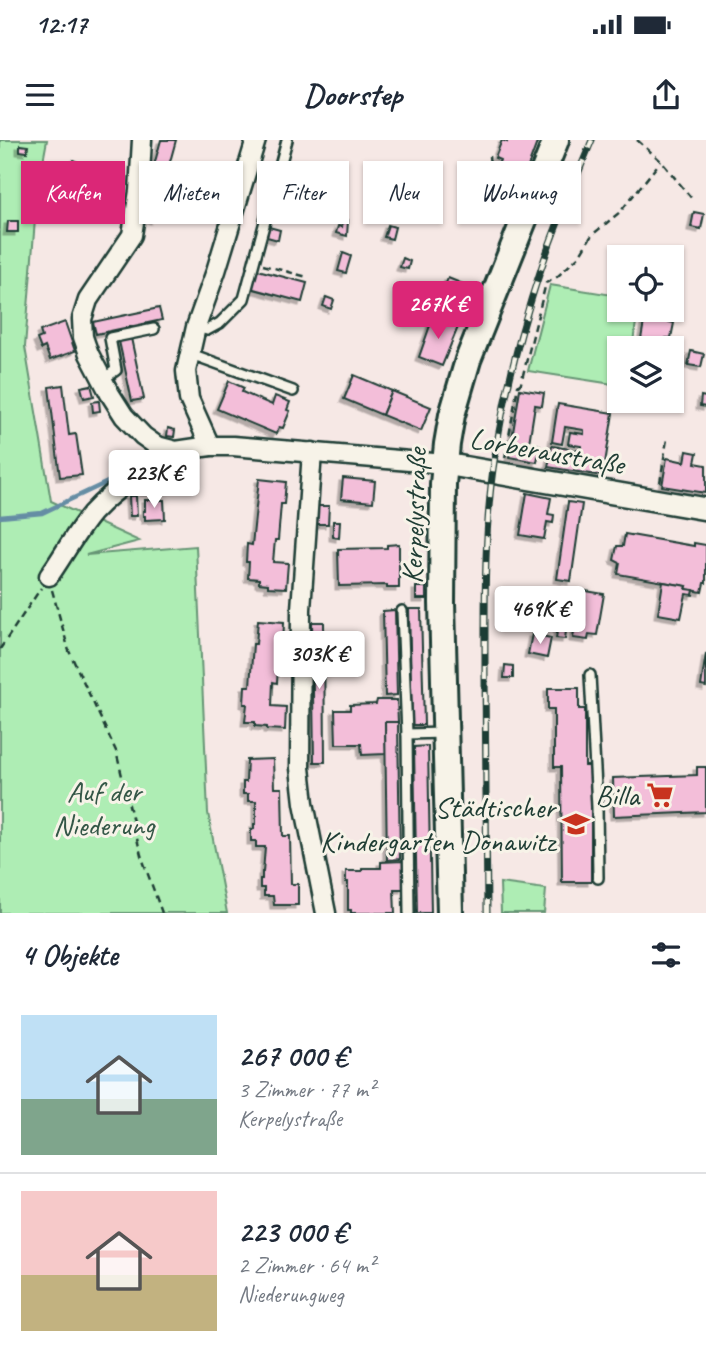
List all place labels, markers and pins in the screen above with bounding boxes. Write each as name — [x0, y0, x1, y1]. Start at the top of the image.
pin: 267K € — [381, 282, 495, 341]
pin: 223K € — [97, 450, 211, 510]
pin: 469K € — [483, 587, 597, 646]
pin: 303K € — [262, 631, 376, 691]
place label: Billa — [595, 776, 641, 814]
supermarket icon: Billa — [645, 780, 675, 810]
place label: Städtischer Kindergarten Donawitz — [320, 788, 558, 860]
school or university icon: Städtischer Kindergarten Donawitz — [561, 809, 591, 839]

